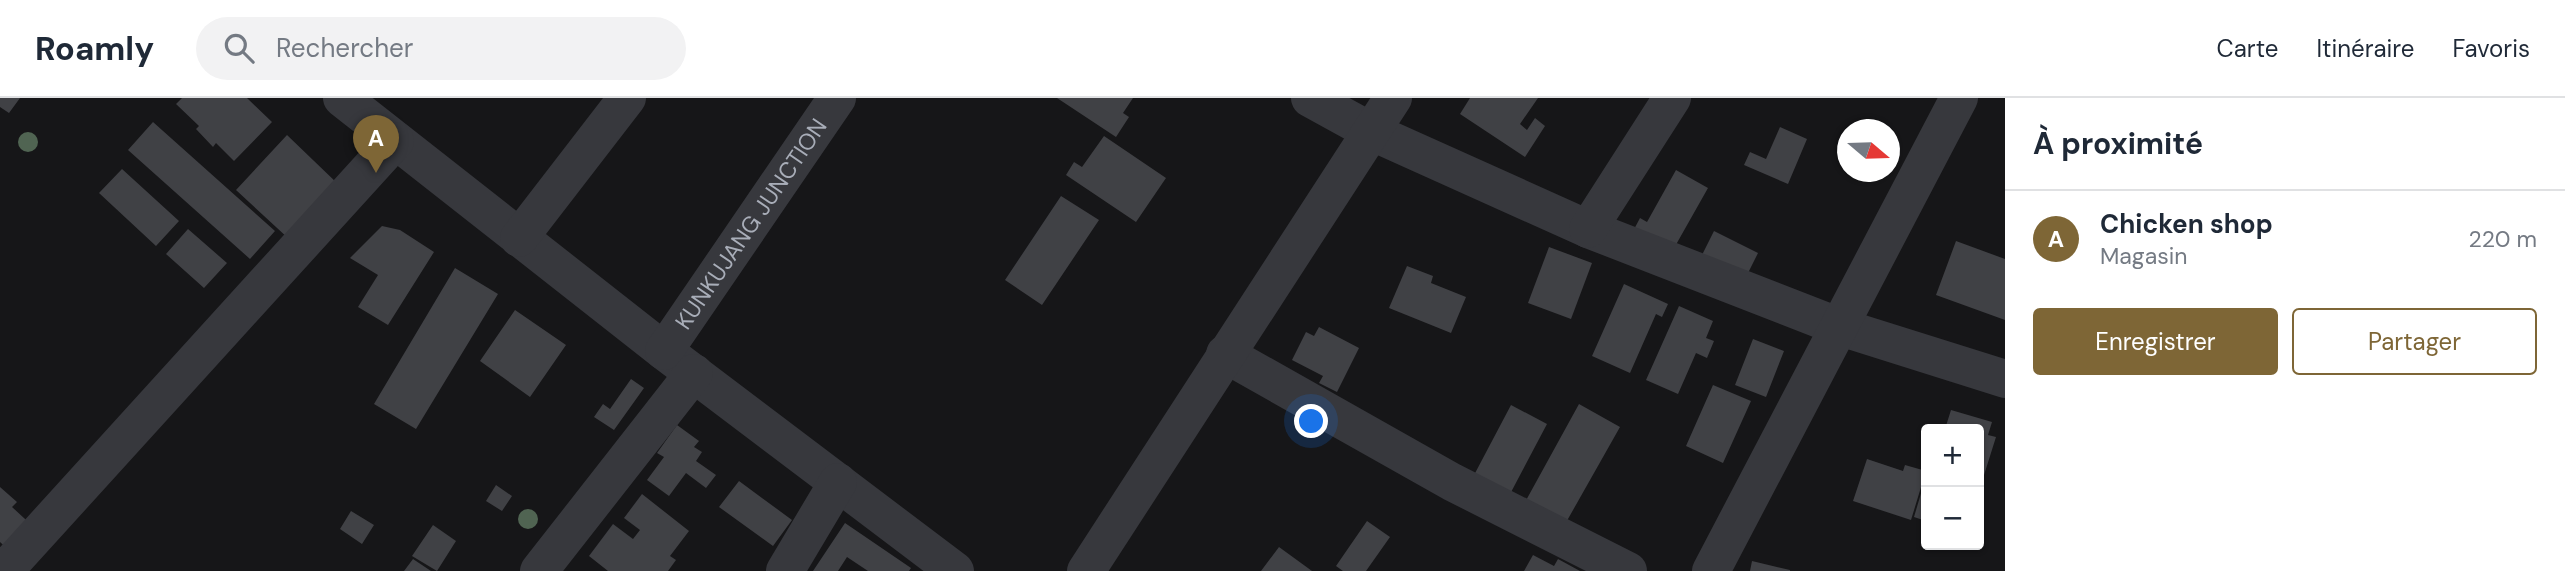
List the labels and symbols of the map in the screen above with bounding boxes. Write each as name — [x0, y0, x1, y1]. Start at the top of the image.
street label: KUNKUJANG JUNCTION — [668, 113, 834, 335]
pin: A — [353, 115, 399, 173]
north arrow — [1837, 119, 1900, 182]
your location — [1294, 404, 1328, 438]

